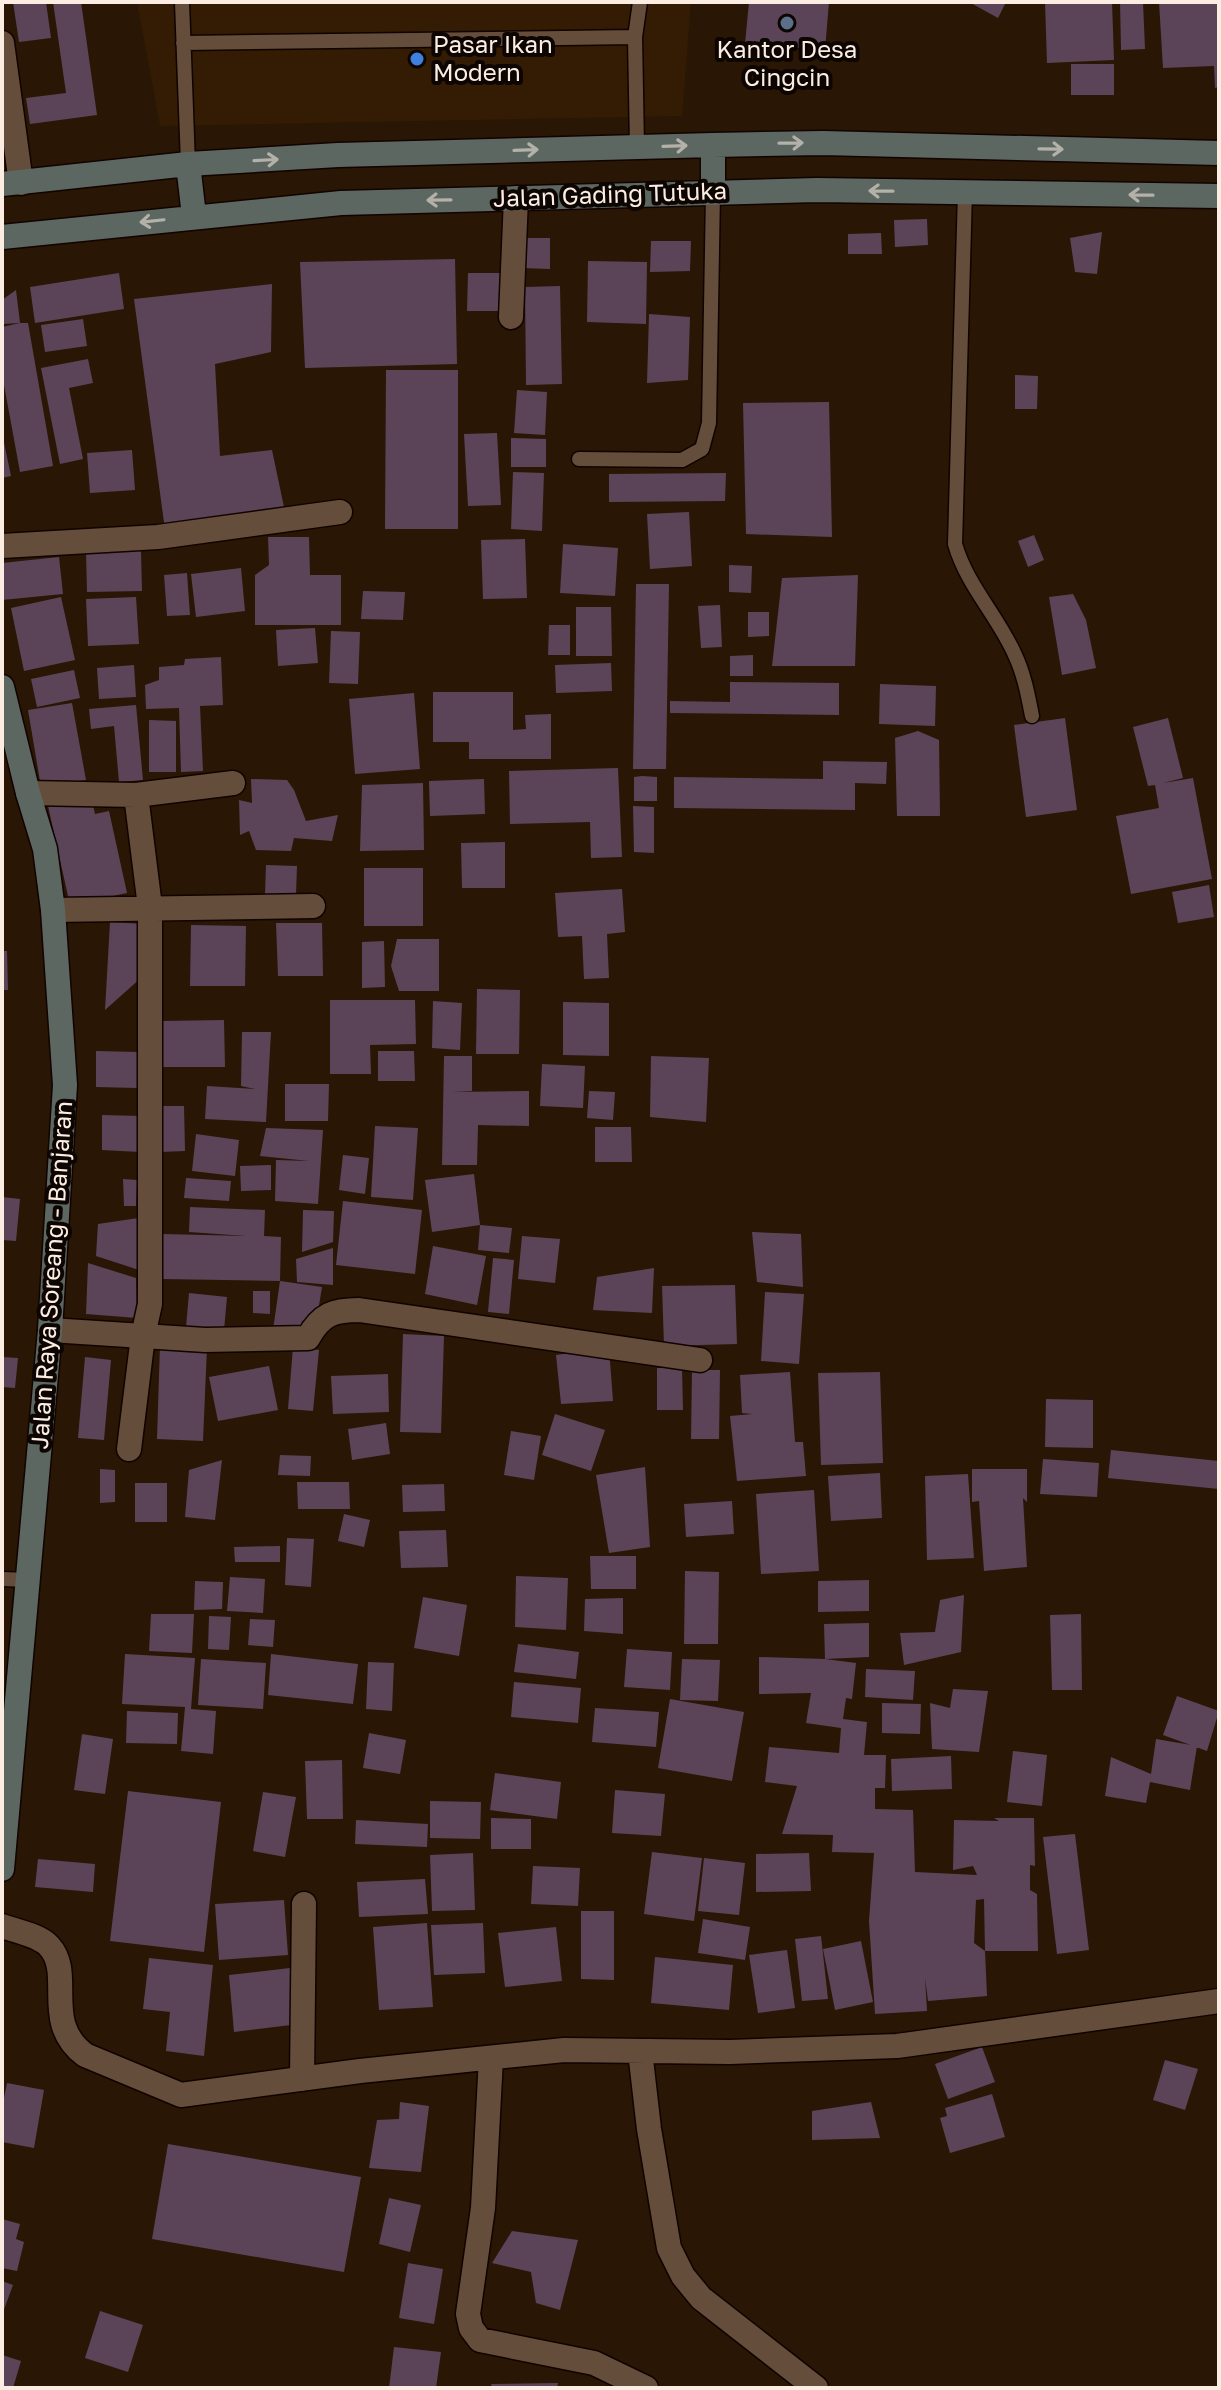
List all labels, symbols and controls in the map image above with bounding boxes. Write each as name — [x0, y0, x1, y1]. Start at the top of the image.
marker: Kantor Desa Cingcin — [778, 14, 796, 32]
place label: Pasar Ikan Modern — [433, 29, 553, 86]
place label: Kantor Desa Cingcin — [717, 34, 857, 91]
marker: Pasar Ikan Modern — [408, 50, 426, 68]
one-way arrow — [777, 136, 804, 151]
one-way arrow — [661, 138, 688, 153]
one-way arrow — [1037, 141, 1064, 156]
one-way arrow — [512, 142, 539, 158]
one-way arrow — [252, 152, 279, 167]
street label: Jalan Gading Tutuka — [492, 175, 728, 212]
one-way arrow — [868, 183, 895, 199]
one-way arrow — [1128, 187, 1155, 203]
one-way arrow — [426, 192, 453, 208]
one-way arrow — [140, 214, 165, 229]
street label: Jalan Raya Soreang - Banjaran — [24, 1100, 77, 1450]

